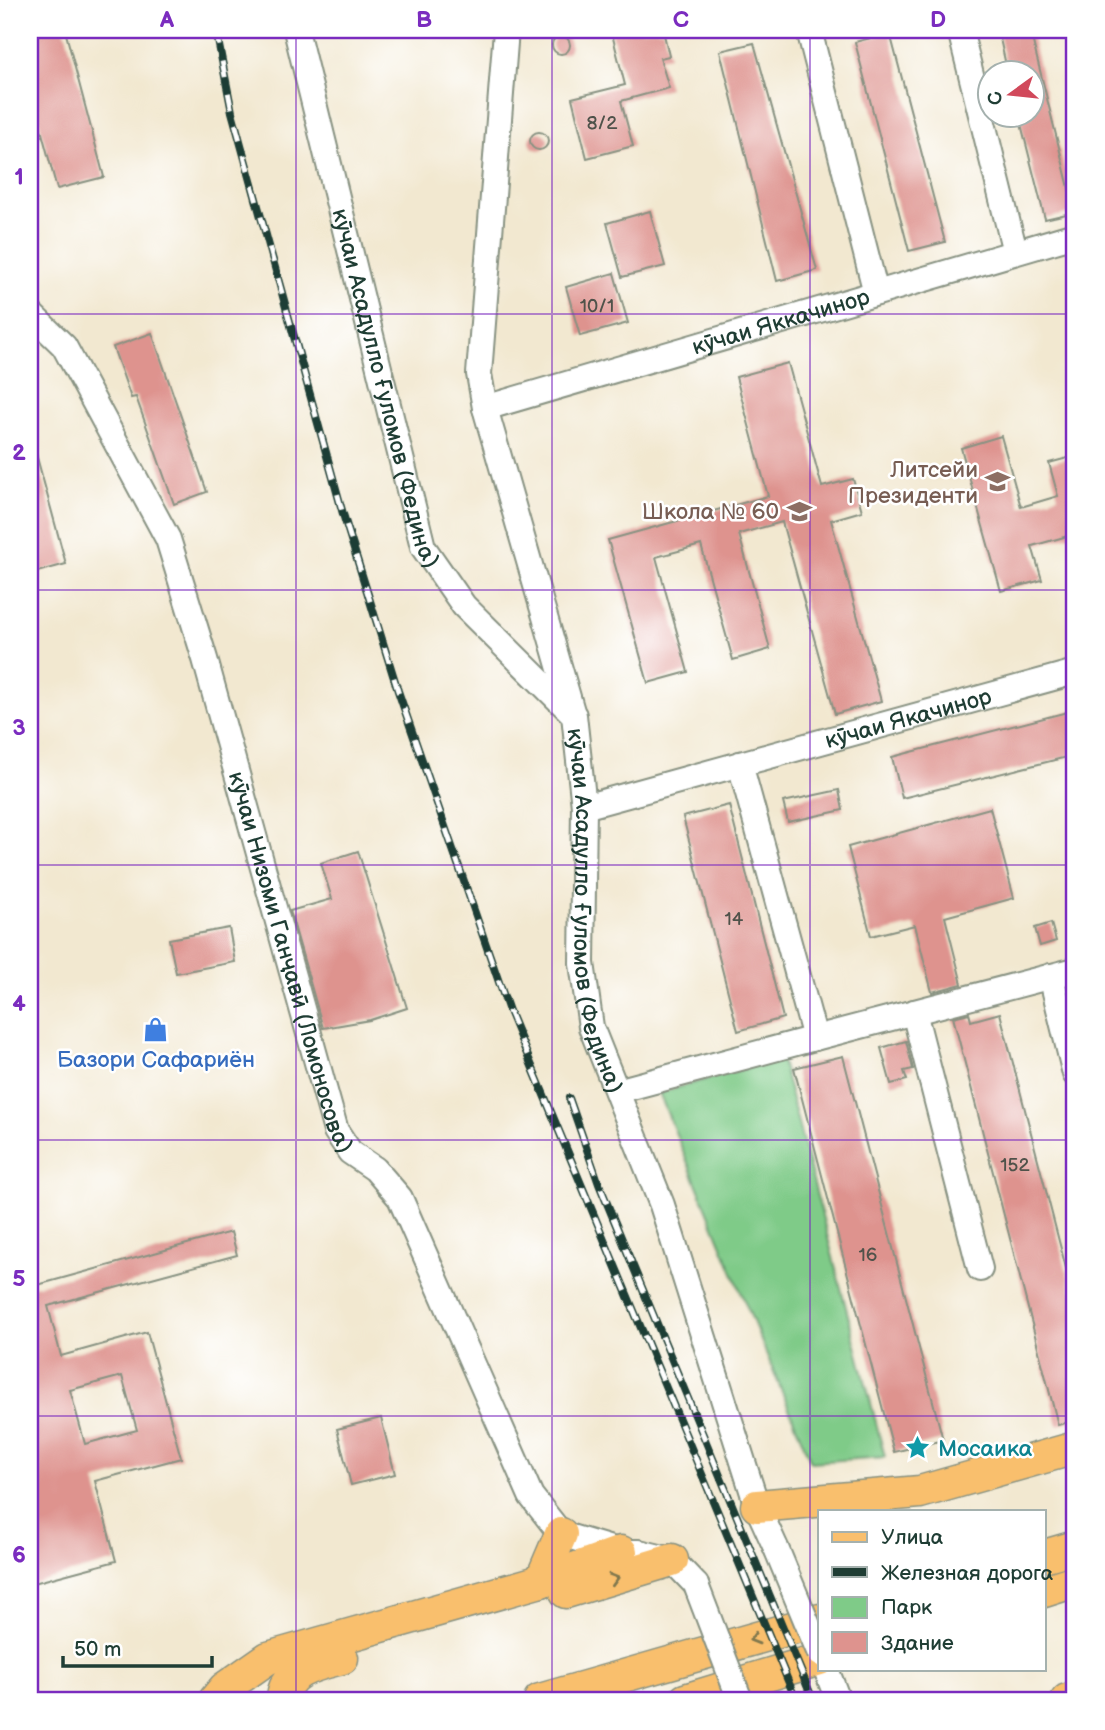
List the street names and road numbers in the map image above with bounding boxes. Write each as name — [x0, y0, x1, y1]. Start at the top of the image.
street label: кӯчаи Асадулло Ғуломов (Федина) — [325, 206, 446, 573]
street label: кӯчаи Яккачинор — [689, 283, 873, 362]
street label: кӯчаи Якачинор — [822, 683, 995, 755]
street label: кӯчаи Асадулло Ғуломов (Федина) — [561, 727, 629, 1097]
street label: кӯчаи Низоми Ганҷавӣ (Ломоносова) — [222, 768, 359, 1158]

